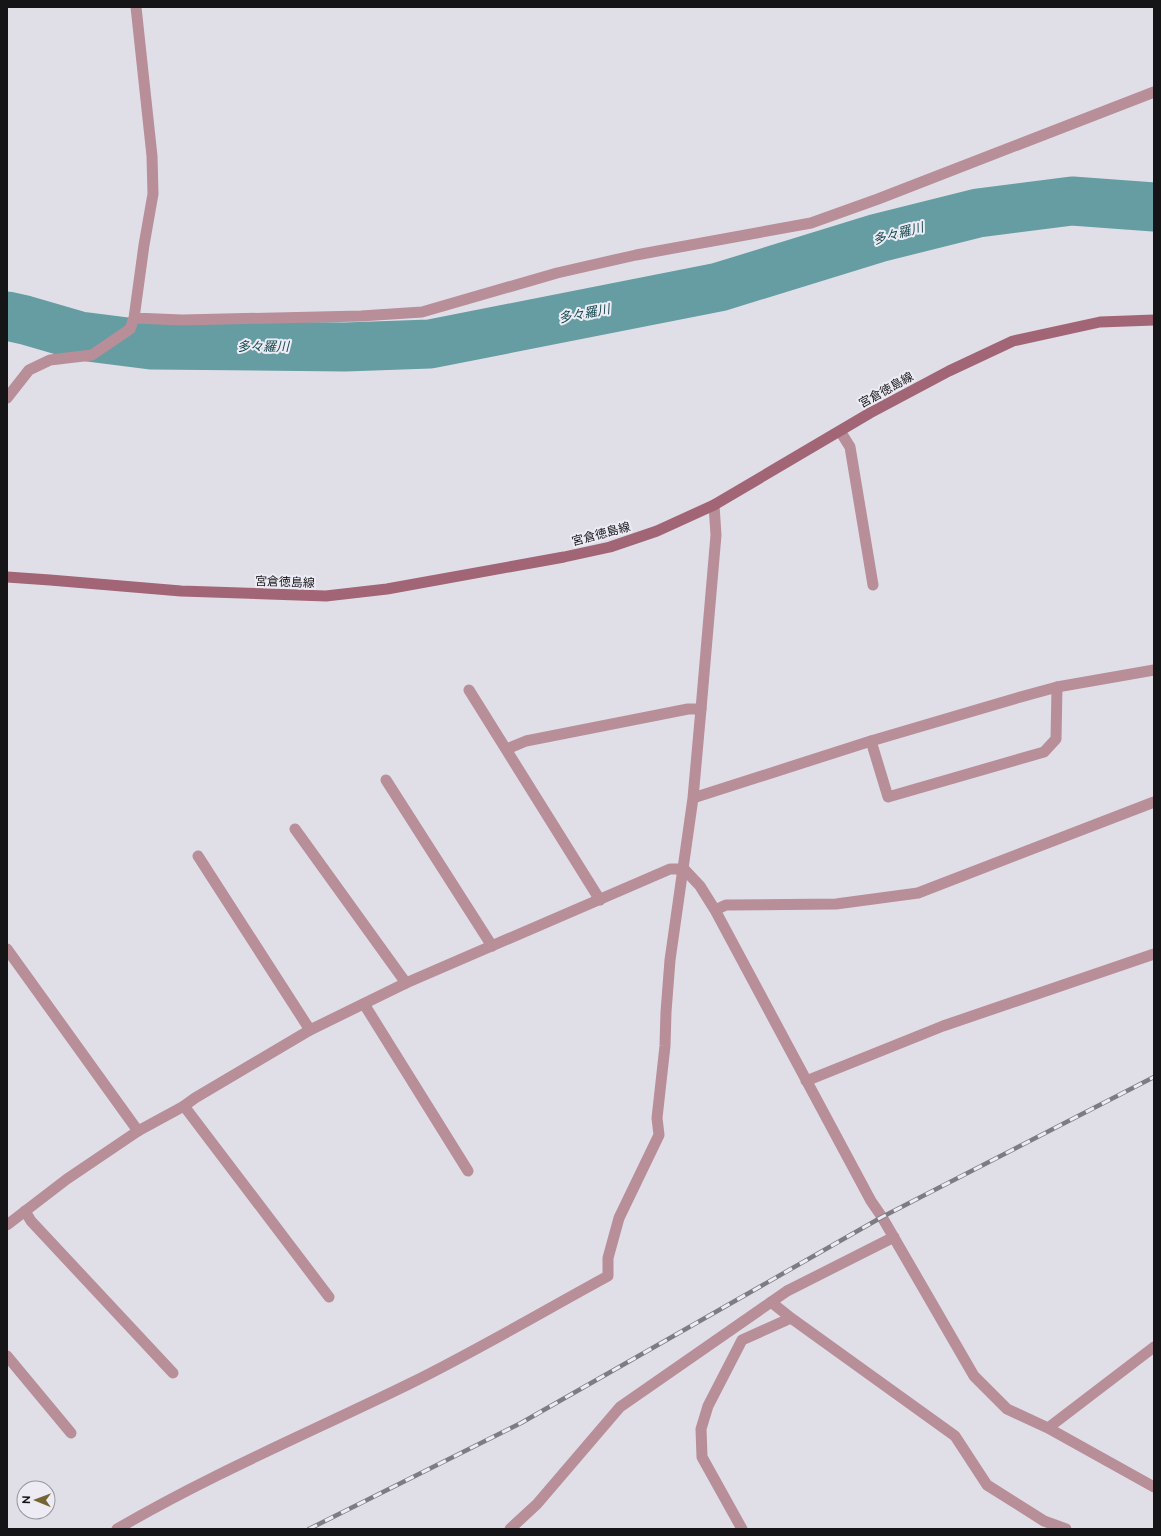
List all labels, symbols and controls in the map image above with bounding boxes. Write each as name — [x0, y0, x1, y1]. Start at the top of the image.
water label: 多々羅川 — [871, 219, 927, 247]
water label: 多々羅川 — [557, 301, 613, 326]
water label: 多々羅川 — [237, 339, 291, 354]
street label: 宮倉徳島線 — [856, 369, 916, 411]
street label: 宮倉徳島線 — [570, 519, 632, 549]
street label: 宮倉徳島線 — [255, 574, 315, 590]
north arrow — [16, 1480, 56, 1520]
text: N — [20, 1496, 33, 1504]

